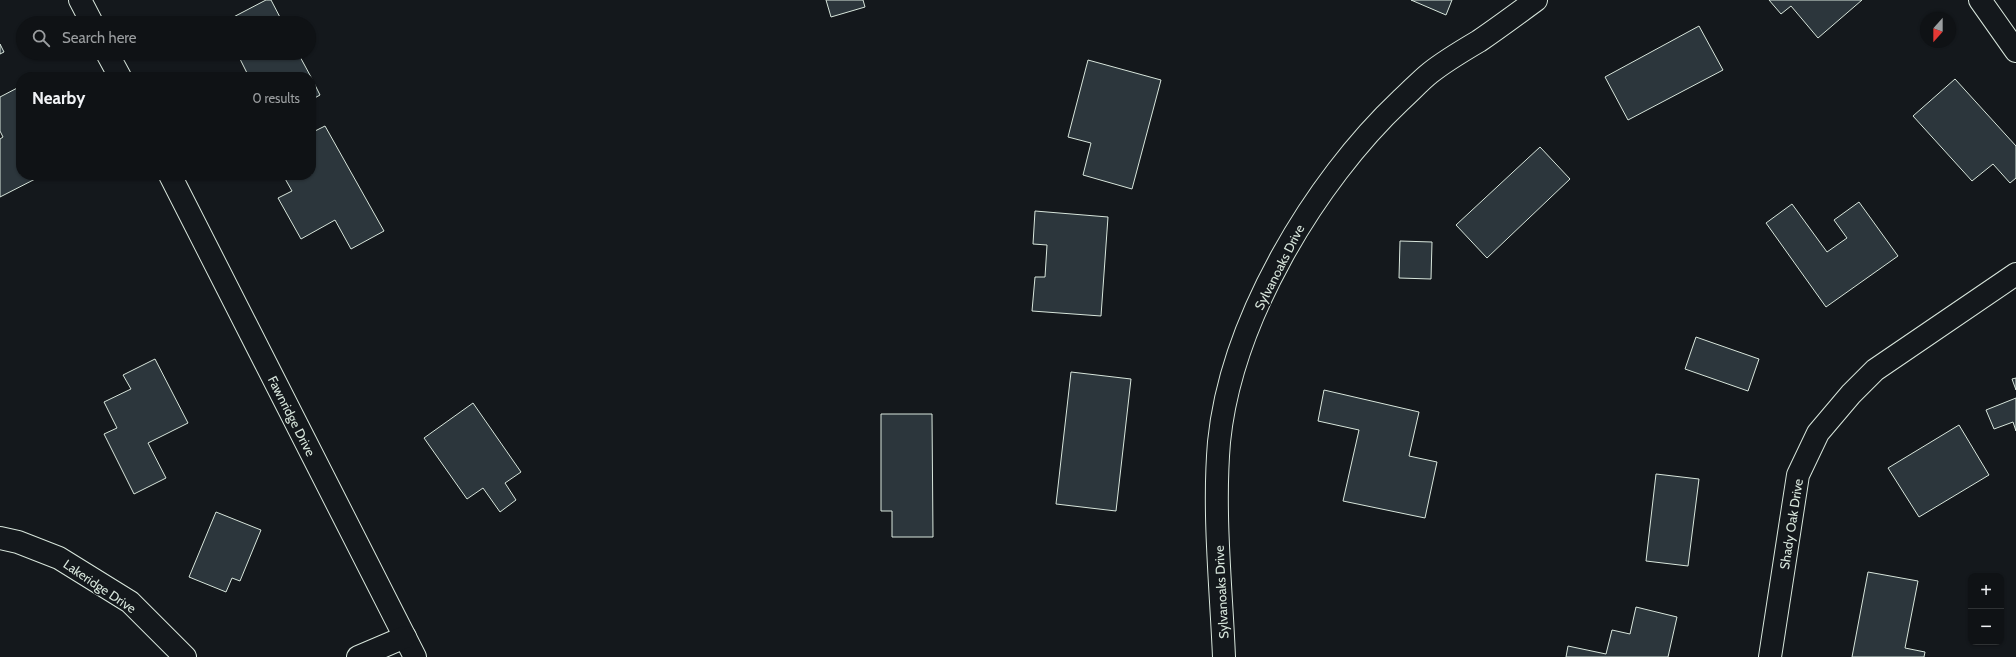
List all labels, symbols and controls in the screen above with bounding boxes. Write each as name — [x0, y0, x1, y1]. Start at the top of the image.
north arrow — [1920, 12, 1956, 48]
search box — [16, 16, 316, 60]
icon: search — [30, 27, 52, 49]
text: Search here — [62, 29, 137, 47]
text: Nearby — [32, 88, 85, 108]
text: 0 results — [252, 90, 300, 106]
street label: Sylvanoaks Drive — [1251, 221, 1307, 312]
street label: Fawnridge Drive — [265, 373, 319, 459]
street label: Shady Oak Drive — [1776, 477, 1806, 570]
street label: Sylvanoaks Drive — [1211, 545, 1231, 639]
street label: Lakeridge Drive — [61, 556, 140, 616]
map controls — [1968, 573, 2004, 645]
button: + — [1968, 573, 2004, 609]
button: − — [1968, 609, 2004, 645]

